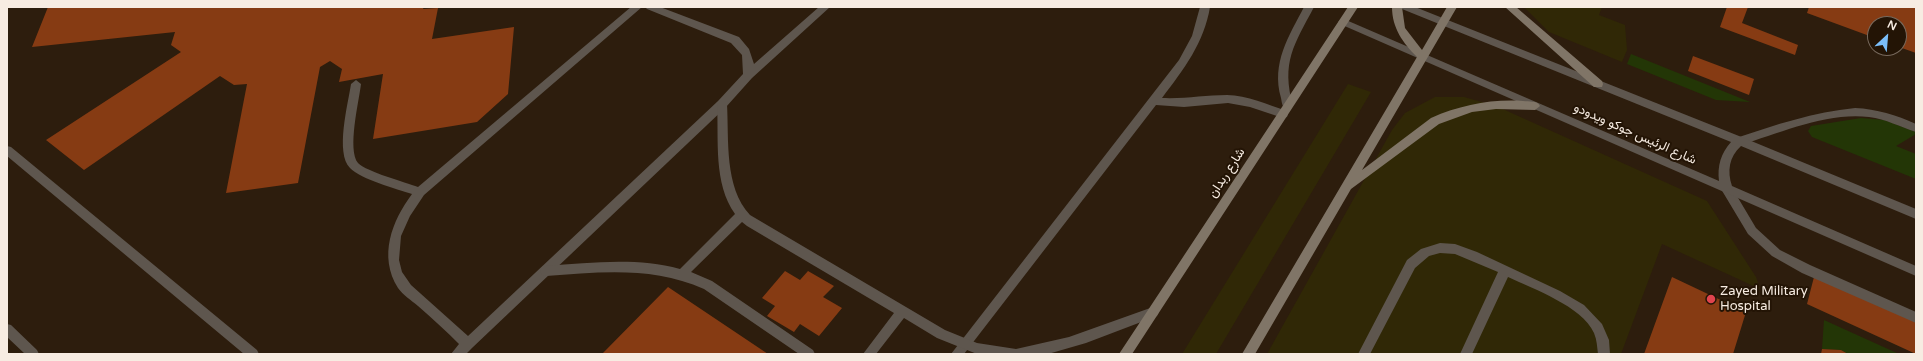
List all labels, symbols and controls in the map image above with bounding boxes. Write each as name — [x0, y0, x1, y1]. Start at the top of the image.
north arrow — [1867, 16, 1907, 56]
text: N — [1885, 18, 1899, 33]
street label: شارع الرئيس جوكو ويدودو — [1571, 100, 1699, 168]
street label: شارع ربدان — [1205, 145, 1249, 201]
place label: Zayed Military Hospital — [1720, 284, 1808, 315]
marker: Zayed Military Hospital — [1705, 293, 1717, 305]

